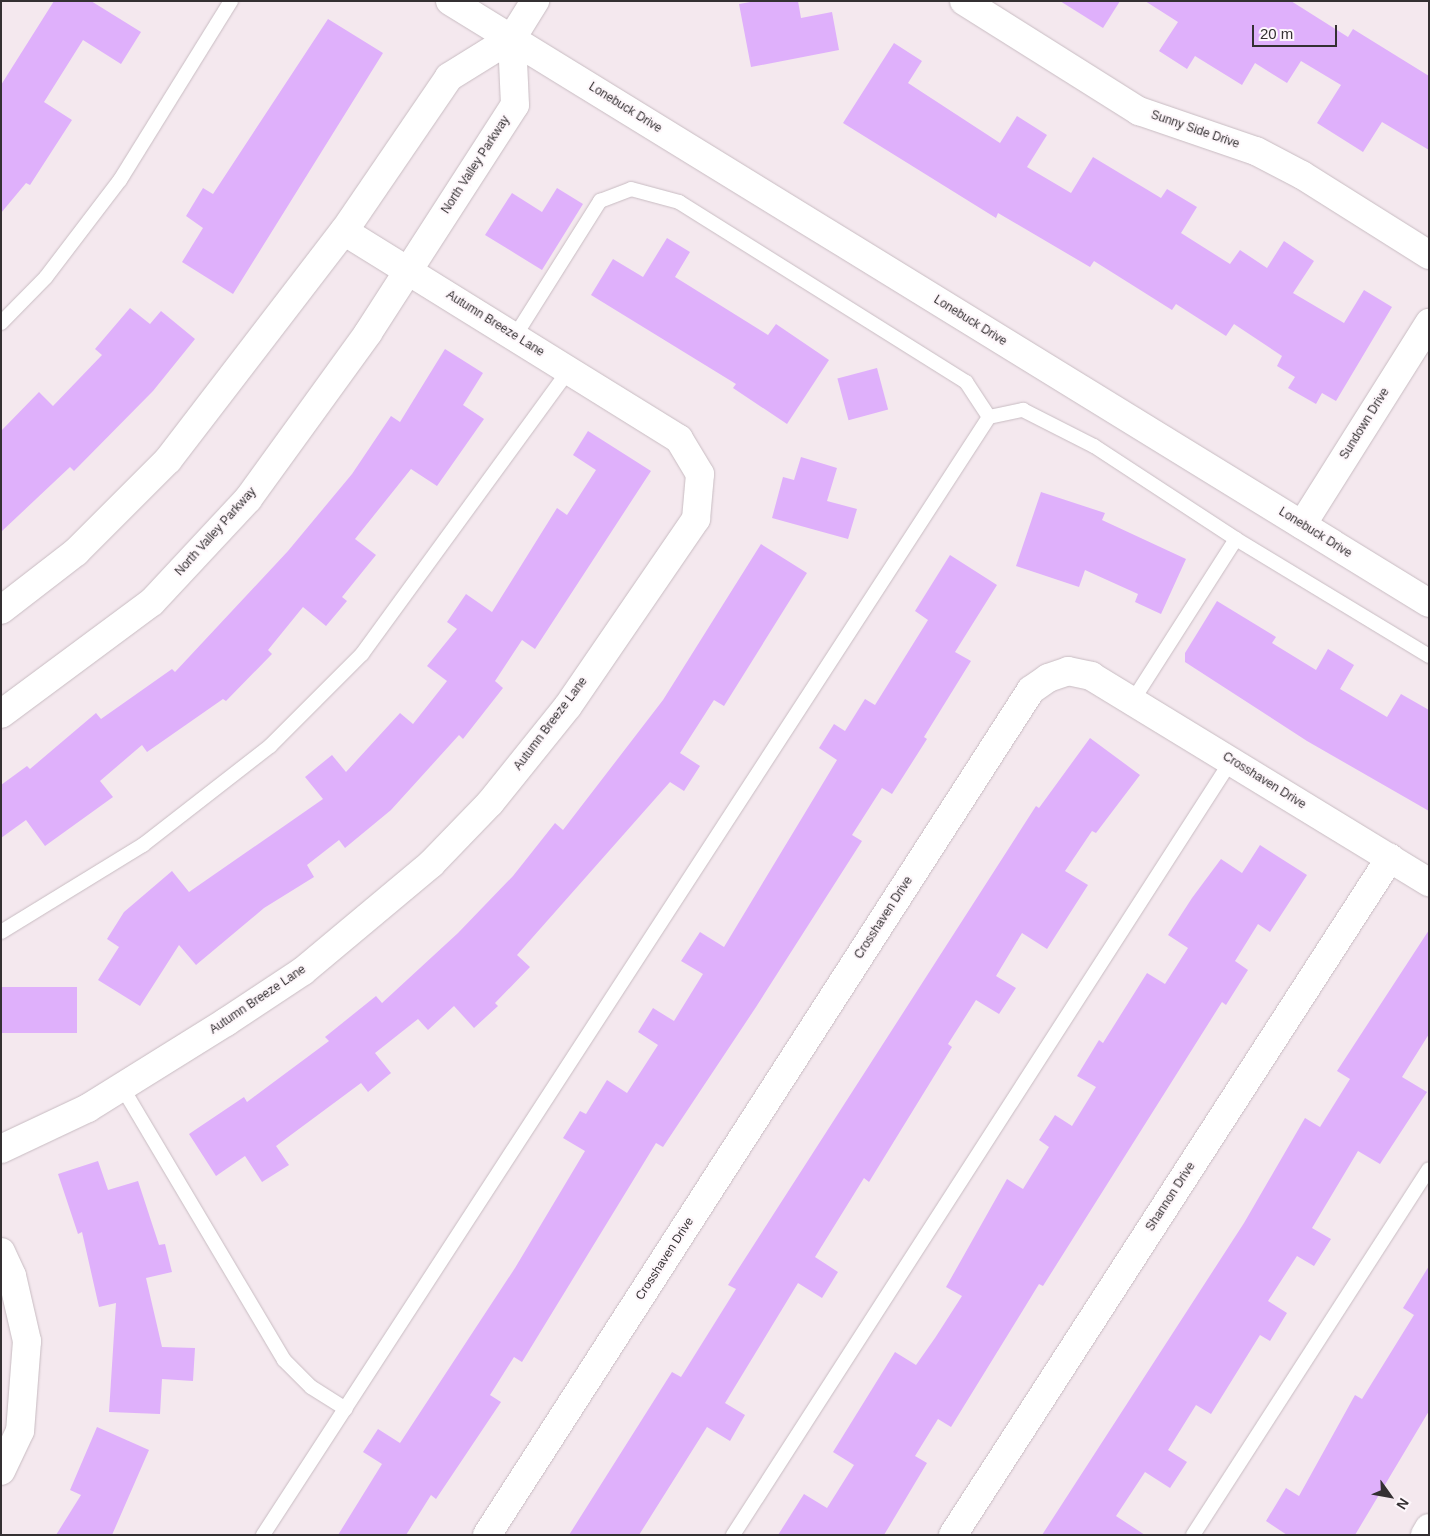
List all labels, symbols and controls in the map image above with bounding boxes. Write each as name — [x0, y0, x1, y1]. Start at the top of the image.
scale bar — [1255, 15, 1340, 47]
text: 20 m — [1260, 25, 1293, 42]
street label: Lonebuck Drive — [586, 80, 664, 136]
street label: Sunny Side Drive — [1149, 108, 1241, 152]
street label: North Valley Parkway — [439, 113, 513, 217]
street label: Autumn Breeze Lane — [443, 288, 547, 360]
street label: Lonebuck Drive — [931, 293, 1009, 349]
street label: Sundown Drive — [1337, 386, 1393, 462]
street label: North Valley Parkway — [173, 485, 259, 579]
street label: Lonebuck Drive — [1276, 505, 1354, 561]
street label: Autumn Breeze Lane — [511, 675, 591, 773]
street label: Crosshaven Drive — [1220, 750, 1308, 812]
street label: Crosshaven Drive — [852, 874, 916, 962]
street label: Autumn Breeze Lane — [207, 963, 309, 1037]
street label: Shannon Drive — [1143, 1160, 1199, 1234]
street label: Crosshaven Drive — [633, 1215, 697, 1303]
north arrow — [1365, 1471, 1415, 1521]
text: N — [1393, 1495, 1412, 1512]

